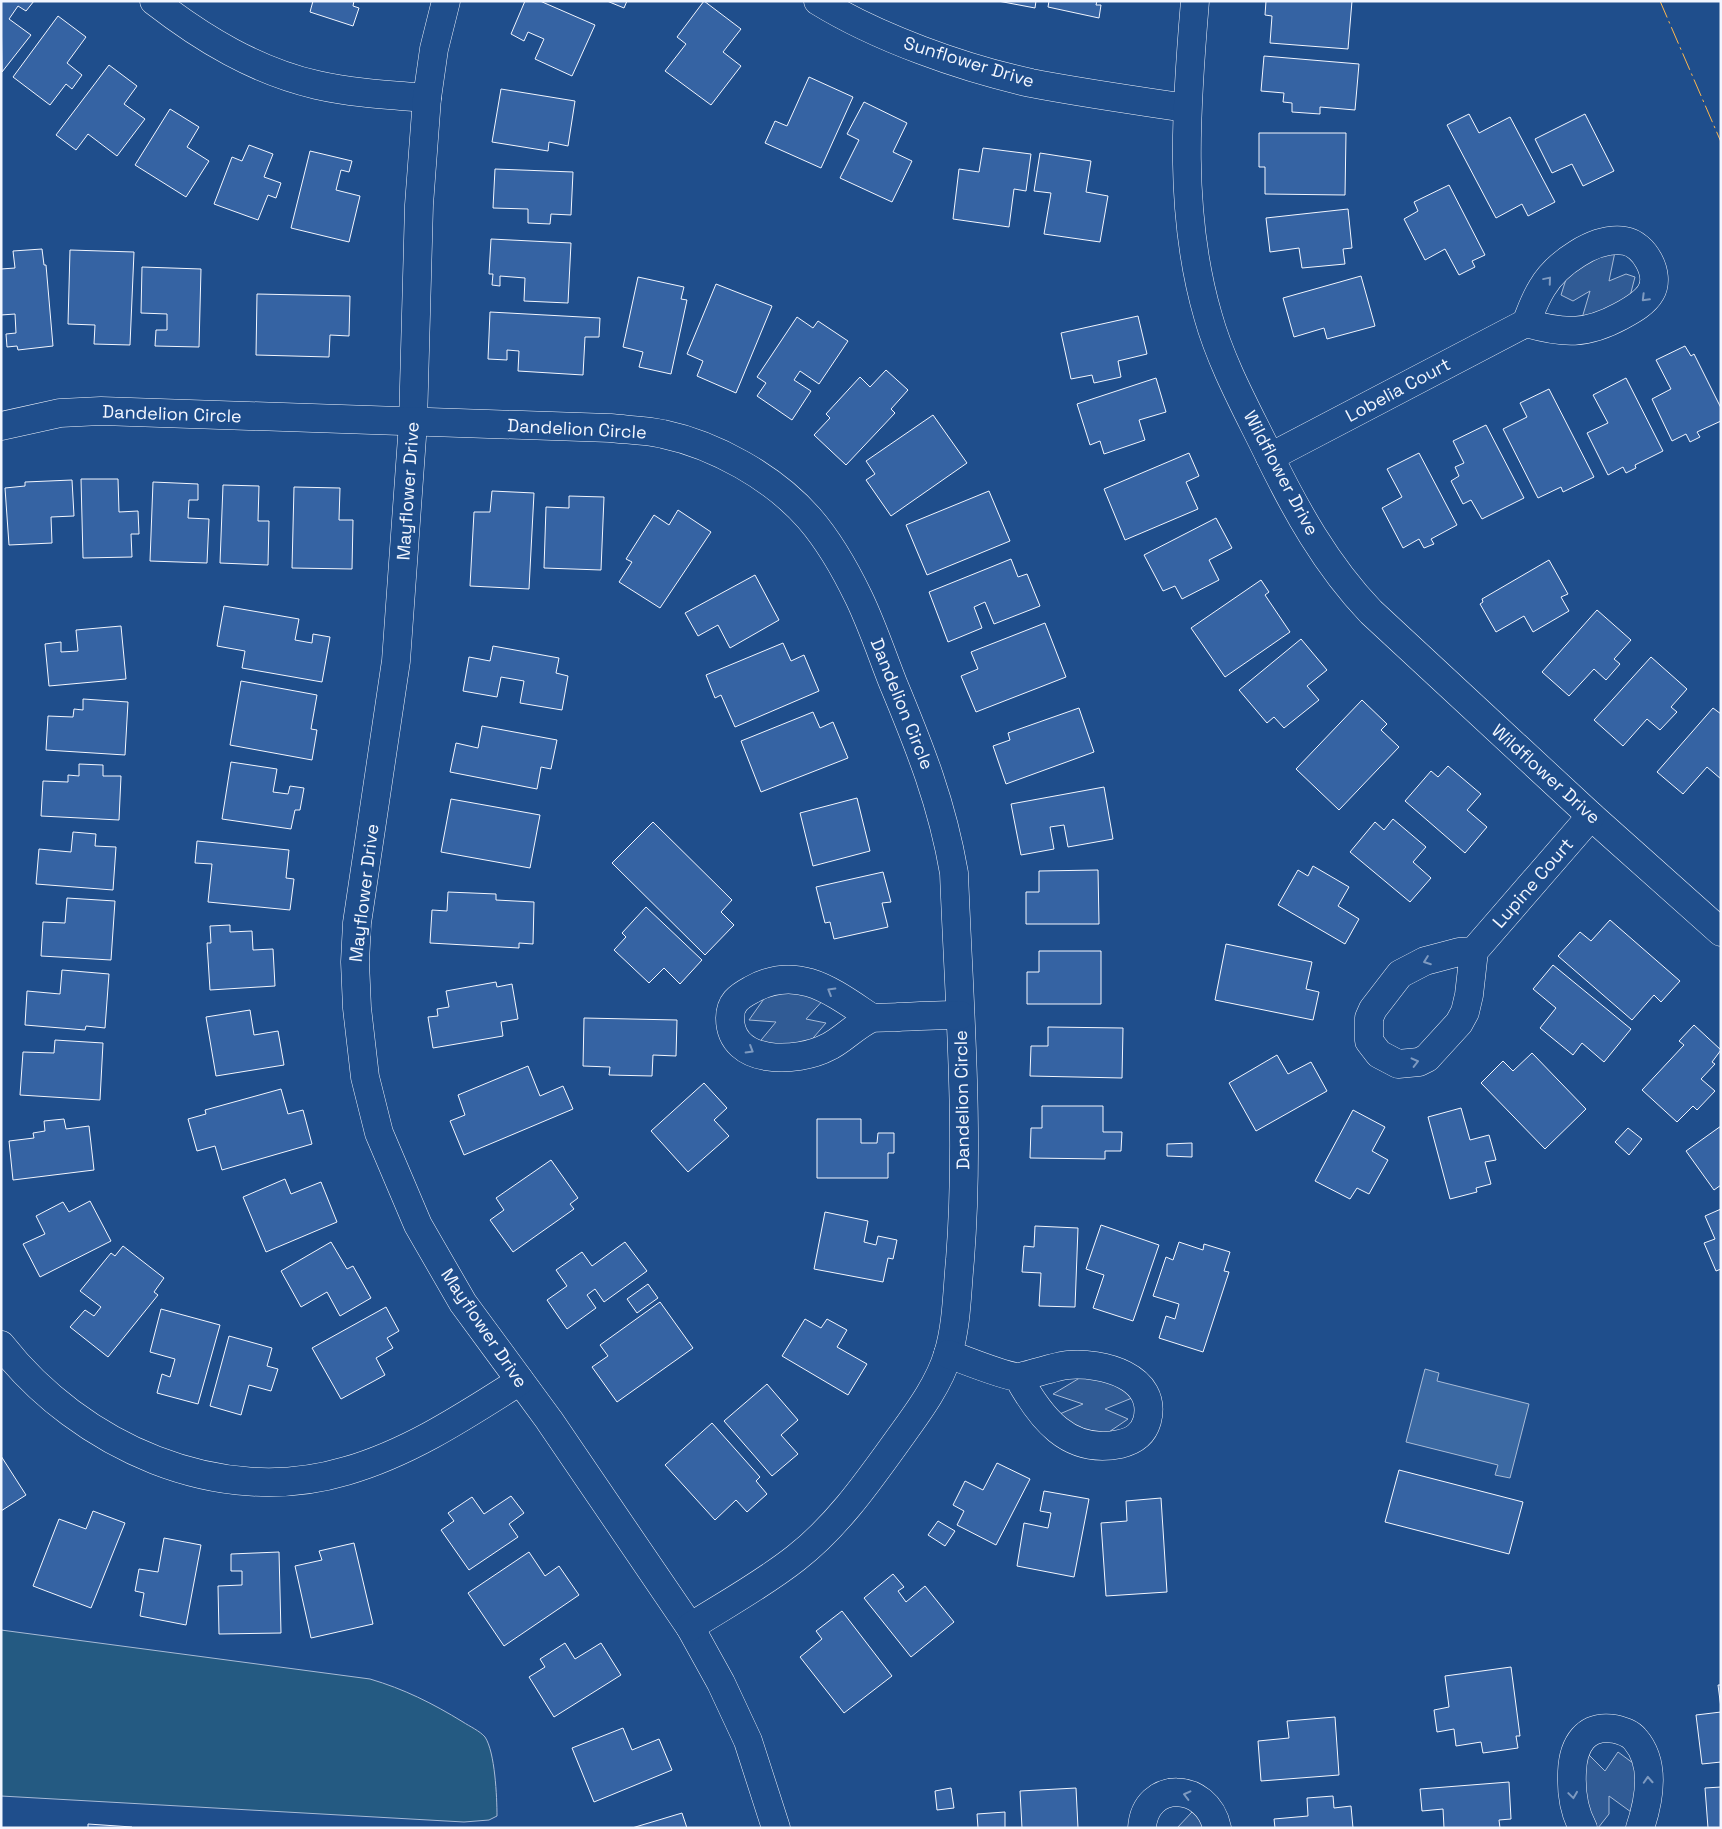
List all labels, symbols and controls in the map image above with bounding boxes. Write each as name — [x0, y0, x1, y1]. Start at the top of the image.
street label: Sunflower Drive — [901, 31, 1037, 92]
one-way arrow — [1543, 277, 1551, 286]
one-way arrow — [1642, 292, 1651, 301]
street label: Lobelia Court — [1341, 352, 1454, 427]
street label: Dandelion Circle — [102, 400, 242, 427]
street label: Wildflower Drive — [1239, 406, 1324, 539]
street label: Dandelion Circle — [507, 413, 647, 444]
street label: Mayflower Drive — [391, 421, 424, 561]
street label: Dandelion Circle — [866, 635, 939, 773]
street label: Wildflower Drive — [1487, 719, 1605, 829]
street label: Mayflower Drive — [344, 823, 383, 963]
street label: Lupine Court — [1487, 833, 1578, 932]
one-way arrow — [1423, 955, 1432, 965]
one-way arrow — [828, 988, 837, 998]
street label: Dandelion Circle — [949, 1030, 974, 1170]
one-way arrow — [744, 1044, 753, 1054]
one-way arrow — [1411, 1057, 1419, 1068]
street label: Mayflower Drive — [436, 1264, 533, 1392]
one-way arrow — [1642, 1776, 1653, 1784]
one-way arrow — [1182, 1790, 1191, 1801]
one-way arrow — [1567, 1790, 1577, 1799]

